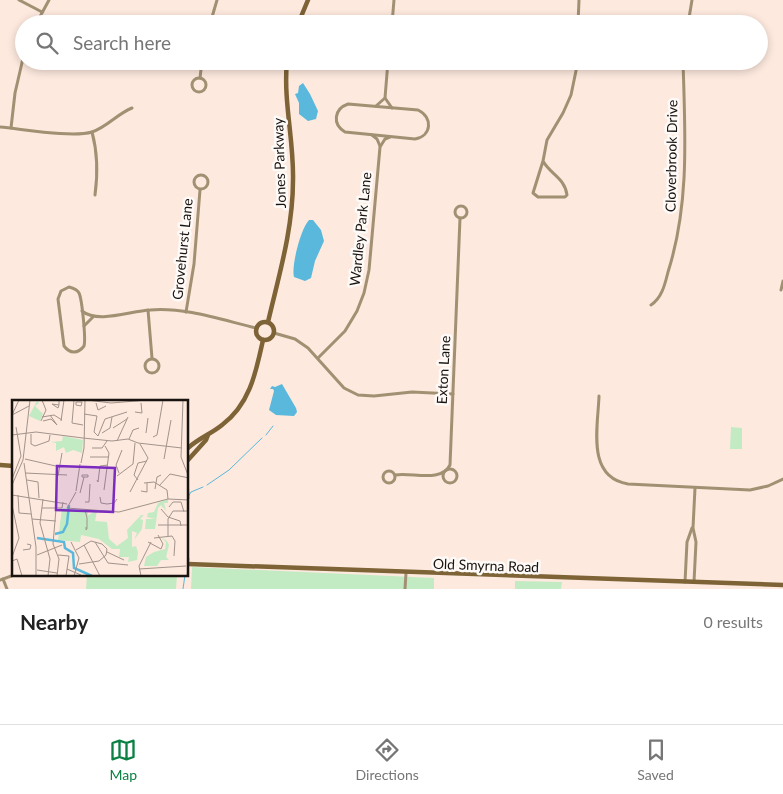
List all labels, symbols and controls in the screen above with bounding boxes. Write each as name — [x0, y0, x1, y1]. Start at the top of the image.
search box — [15, 15, 768, 70]
icon: search — [33, 29, 61, 57]
text: Search here — [73, 31, 171, 54]
street label: Cloverbrook Drive — [662, 100, 680, 212]
street label: Jones Parkway — [269, 117, 289, 209]
street label: Wardley Park Lane — [346, 171, 374, 287]
street label: Grovehurst Lane — [168, 197, 196, 301]
street label: Exton Lane — [433, 335, 453, 405]
inset map — [12, 400, 189, 576]
street label: Old Smyrna Road — [433, 555, 539, 575]
text: Nearby — [20, 609, 88, 634]
text: 0 results — [703, 612, 763, 631]
tab: Map — [109, 736, 137, 783]
tab: Directions — [356, 736, 419, 783]
tab: Saved — [637, 736, 674, 783]

